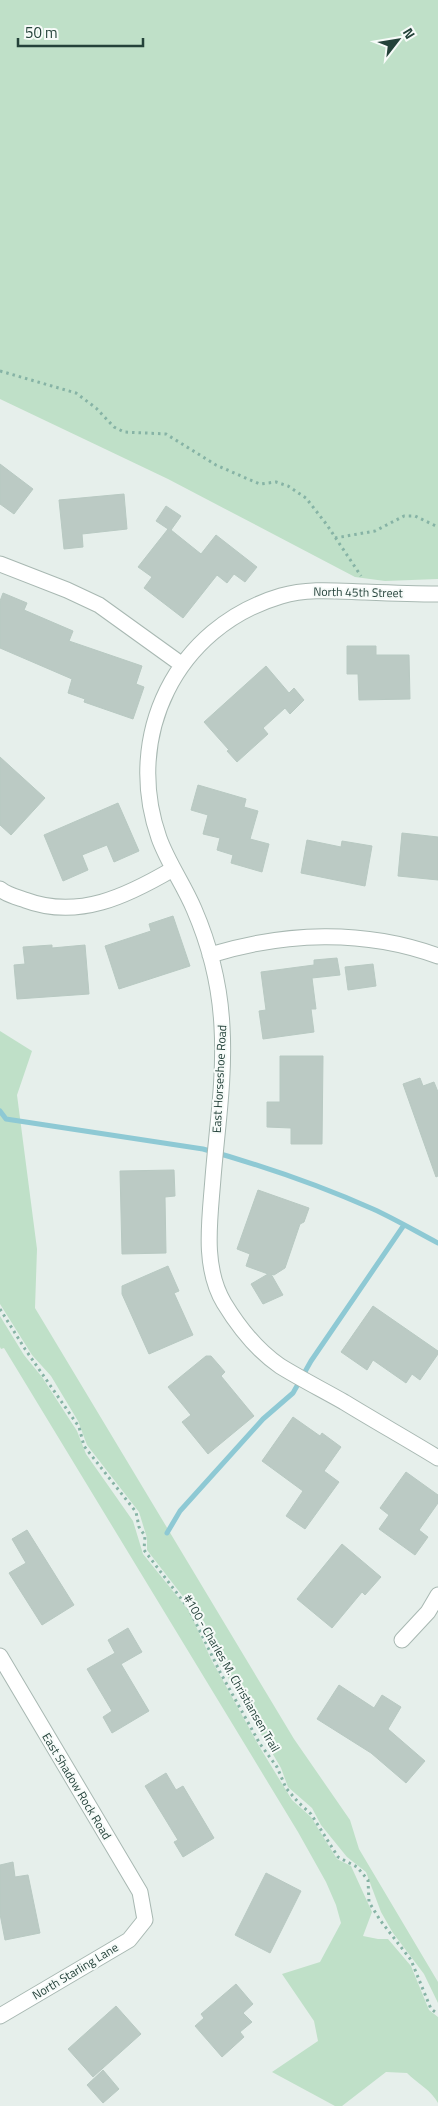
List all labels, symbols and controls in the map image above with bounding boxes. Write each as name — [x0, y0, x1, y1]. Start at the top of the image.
scale bar — [18, 15, 142, 47]
north arrow — [373, 15, 423, 65]
text: 50 m — [25, 21, 58, 44]
text: N — [398, 23, 421, 43]
street label: North 45th Street — [313, 582, 404, 602]
street label: East Horseshoe Road — [207, 1024, 231, 1134]
street label: #100 - Charles M. Christiansen Trail — [179, 1591, 285, 1755]
street label: East Shadow Rock Road — [38, 1729, 116, 1843]
street label: North Starling Lane — [28, 1938, 122, 2004]

